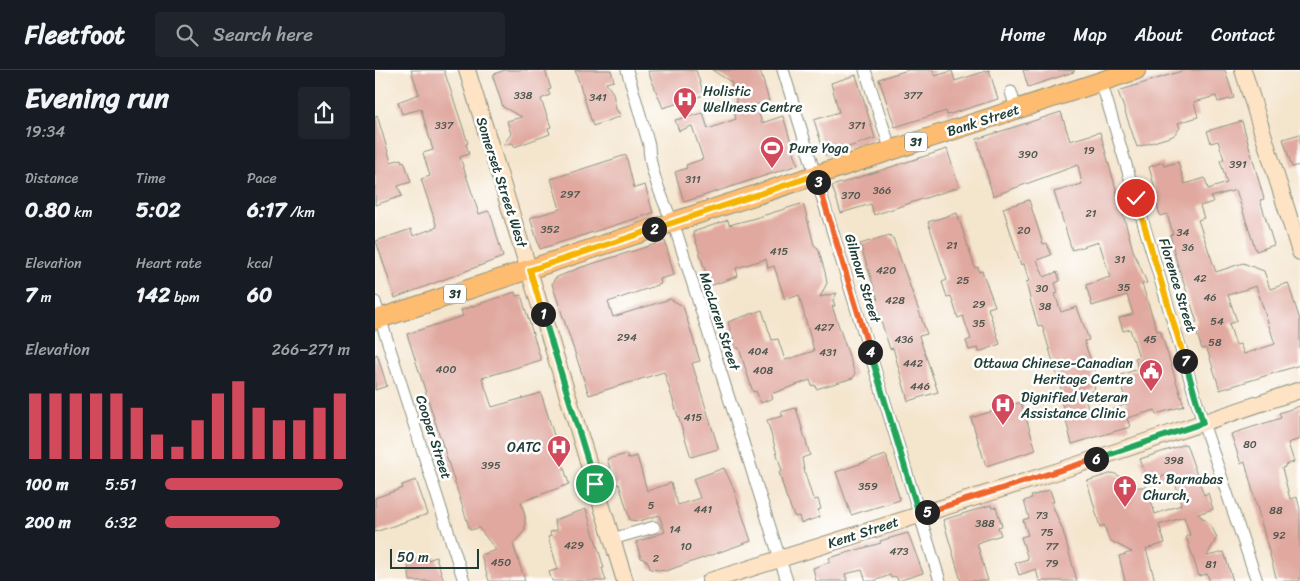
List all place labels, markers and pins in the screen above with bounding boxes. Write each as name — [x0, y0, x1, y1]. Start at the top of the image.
place label: Holistic Wellness Centre — [703, 79, 802, 120]
hospital icon: Holistic Wellness Centre — [672, 86, 698, 120]
sports icon: Pure Yoga — [759, 135, 785, 169]
place label: Pure Yoga — [789, 136, 849, 161]
pin: 3 — [805, 170, 831, 194]
pin — [1115, 177, 1157, 219]
pin: 2 — [641, 216, 667, 242]
pin: 1 — [531, 302, 555, 326]
pin: 4 — [857, 340, 883, 364]
pin: 7 — [1173, 348, 1197, 374]
place label: Ottawa Chinese-Canadian Heritage Centre — [974, 351, 1133, 392]
public building icon: Ottawa Chinese-Canadian Heritage Centre — [1138, 358, 1164, 392]
place label: Dignified Veteran Assistance Clinic — [1020, 385, 1128, 426]
hospital icon: Dignified Veteran Assistance Clinic — [990, 392, 1016, 426]
hospital icon: OATC — [546, 434, 572, 468]
place label: OATC — [507, 435, 541, 460]
pin: 6 — [1083, 446, 1109, 472]
pin — [574, 463, 616, 505]
place label: St. Barnabas Church, — [1143, 467, 1224, 508]
church icon: St. Barnabas Church, — [1112, 474, 1138, 508]
pin: 5 — [915, 500, 939, 524]

